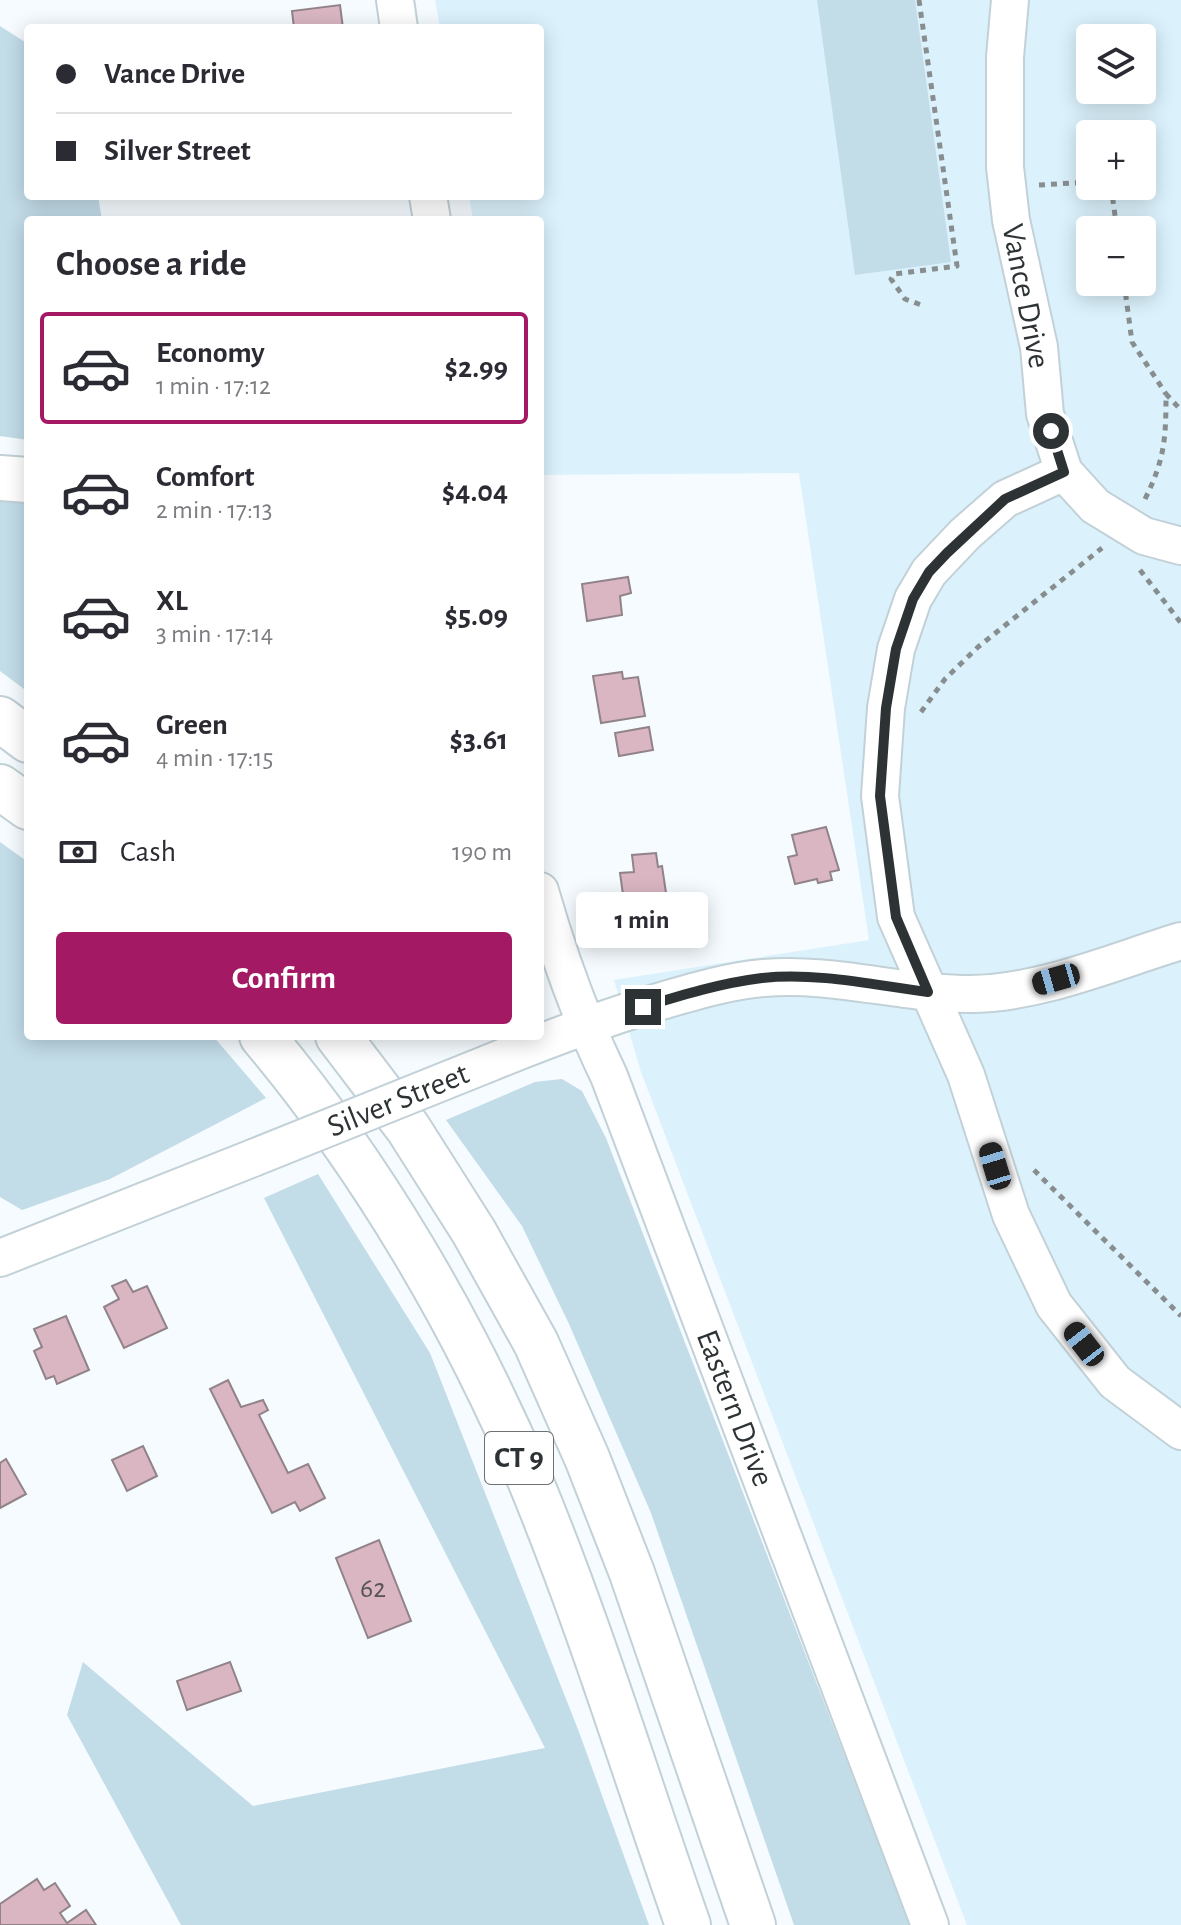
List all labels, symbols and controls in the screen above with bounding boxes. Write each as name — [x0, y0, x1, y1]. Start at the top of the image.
map controls — [1076, 24, 1156, 296]
button: layers — [1076, 24, 1156, 104]
text: Vance Drive — [104, 59, 245, 89]
button: + — [1076, 120, 1156, 200]
text: Silver Street — [104, 136, 251, 166]
button: − — [1076, 216, 1156, 296]
street label: Vance Drive — [996, 221, 1056, 371]
text: Choose a ride — [56, 246, 246, 282]
icon: car — [60, 332, 132, 404]
text: Economy — [156, 338, 265, 368]
text: $2.99 — [445, 353, 508, 383]
text: 1 min · 17:12 — [156, 373, 271, 399]
route start — [1033, 413, 1069, 449]
icon: car — [60, 456, 132, 528]
text: Comfort — [156, 462, 255, 492]
text: $4.04 — [442, 477, 508, 507]
text: 2 min · 17:13 — [156, 497, 273, 523]
icon: car — [60, 580, 132, 652]
text: XL — [156, 586, 188, 616]
text: $5.09 — [445, 601, 508, 631]
text: 3 min · 17:14 — [156, 621, 273, 647]
icon: car — [60, 704, 132, 776]
text: Green — [156, 710, 228, 740]
text: $3.61 — [449, 725, 508, 755]
text: 4 min · 17:15 — [156, 745, 273, 771]
icon: cash — [56, 830, 100, 874]
text: Cash — [120, 837, 176, 867]
text: 190 m — [452, 839, 512, 865]
callout: 1 min — [577, 891, 709, 947]
text: 1 min — [615, 907, 669, 933]
button: Confirm — [56, 932, 512, 1024]
car — [1030, 961, 1082, 997]
route end — [625, 989, 661, 1025]
street label: Silver Street — [323, 1057, 473, 1143]
car — [977, 1140, 1013, 1192]
car — [1060, 1318, 1108, 1370]
street label: Eastern Drive — [691, 1325, 779, 1491]
road number: CT 9 — [485, 1432, 553, 1484]
house number: 62 — [360, 1575, 386, 1603]

